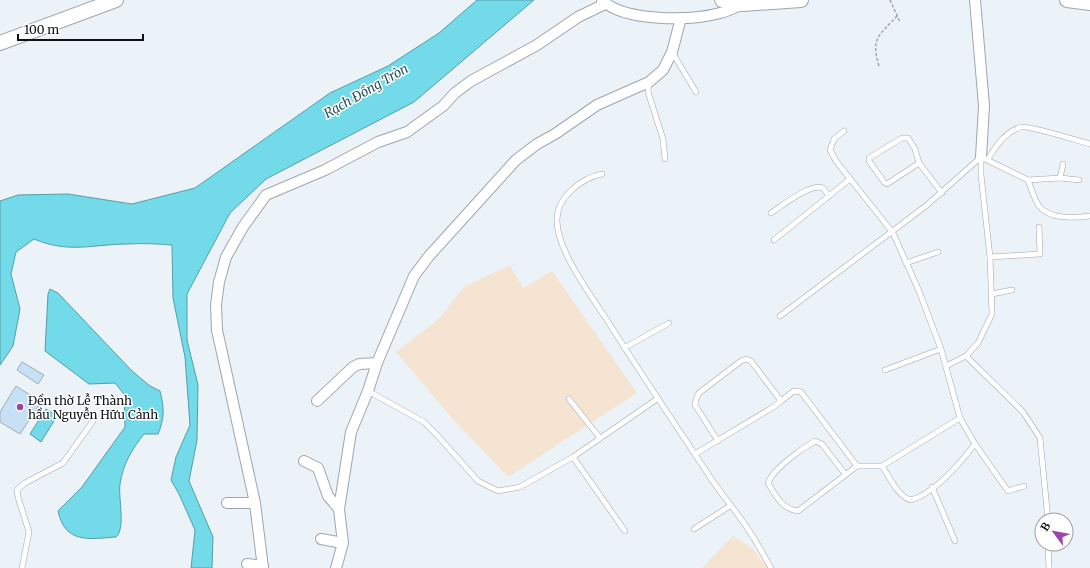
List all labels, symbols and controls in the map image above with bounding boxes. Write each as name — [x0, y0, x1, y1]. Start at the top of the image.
scale bar — [18, 16, 143, 42]
text: 100 m — [24, 22, 59, 37]
water label: Rạch Đồng Tròn — [321, 60, 411, 122]
place label: Đền thờ Lễ Thành hầu Nguyễn Hữu Cảnh — [28, 393, 158, 422]
marker: Đền thờ Lễ Thành hầu Nguyễn Hữu Cảnh — [15, 402, 25, 412]
north arrow — [1034, 512, 1074, 552]
text: B — [1038, 519, 1054, 534]

